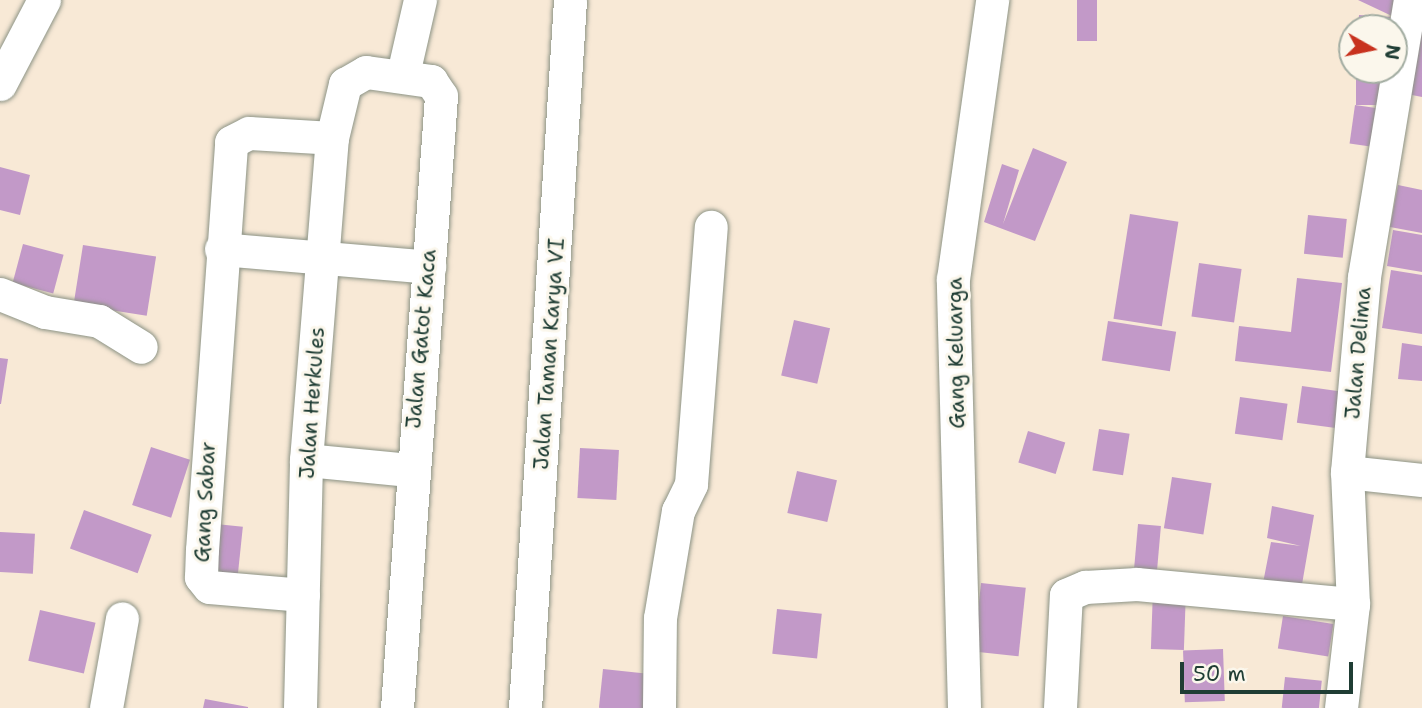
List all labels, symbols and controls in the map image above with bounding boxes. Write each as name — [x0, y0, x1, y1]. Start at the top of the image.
north arrow — [1338, 14, 1408, 84]
text: N — [1379, 43, 1406, 61]
street label: Jalan Taman Karya VI — [528, 237, 570, 471]
street label: Jalan Gatot Kaca — [401, 248, 441, 430]
street label: Gang Keluarga — [942, 277, 970, 429]
street label: Jalan Delima — [1340, 286, 1376, 420]
street label: Jalan Herkules — [294, 326, 330, 480]
street label: Gang Sabar — [189, 441, 221, 563]
scale bar — [1184, 648, 1357, 692]
text: 50 m — [1193, 660, 1246, 688]

